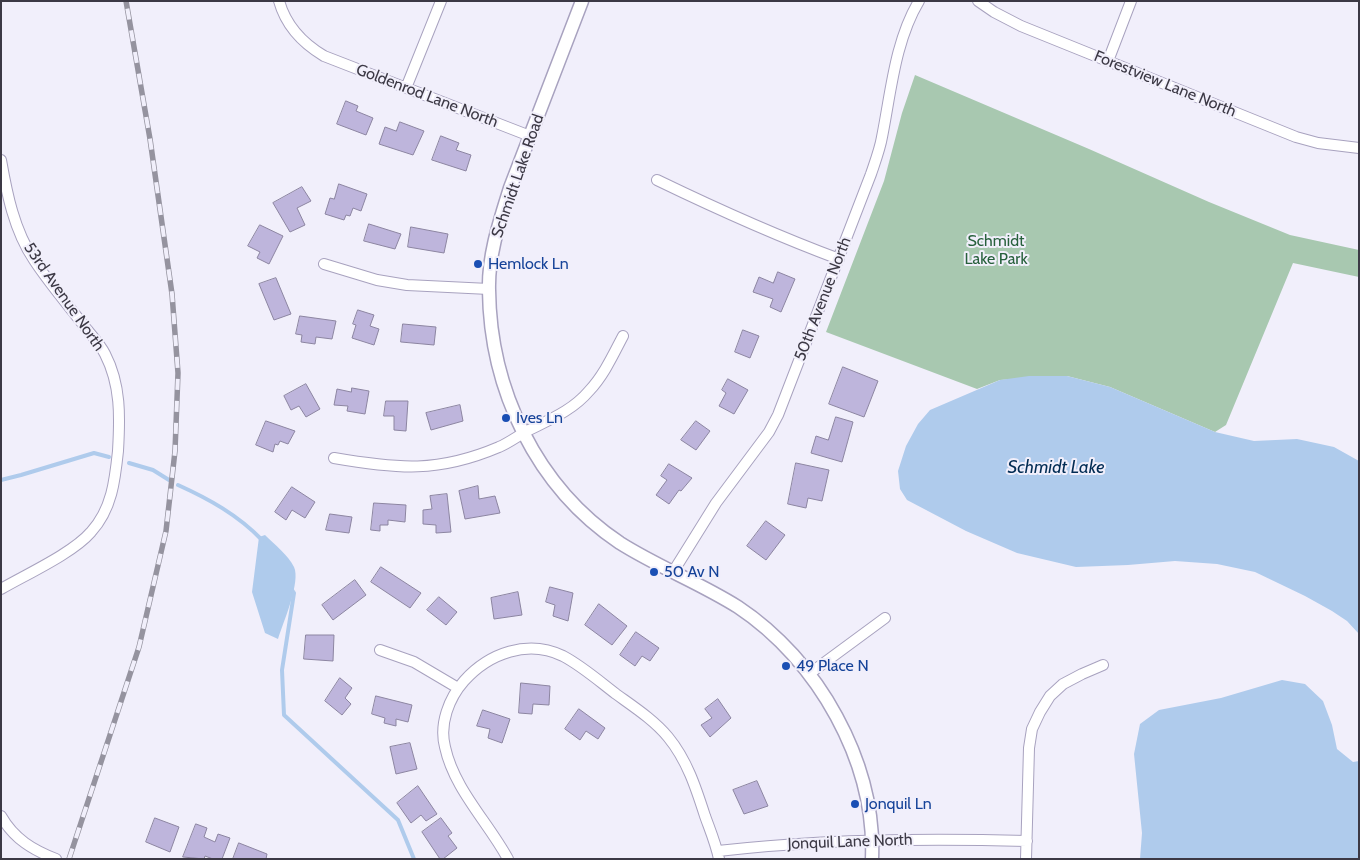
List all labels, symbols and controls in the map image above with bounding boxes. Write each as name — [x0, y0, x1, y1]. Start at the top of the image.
street label: Forestview Lane North — [1091, 47, 1239, 121]
street label: Goldenrod Lane North — [353, 60, 501, 132]
street label: Schmidt Lake Road — [488, 112, 548, 240]
park label: Schmidt Lake Park — [964, 231, 1028, 269]
street label: 50th Avenue North — [791, 235, 855, 363]
street label: 53rd Avenue North — [19, 239, 109, 355]
place label: Hemlock Ln — [488, 254, 569, 274]
marker: Hemlock Ln — [472, 258, 484, 270]
place label: Ives Ln — [516, 408, 563, 428]
marker: Ives Ln — [500, 412, 512, 424]
water label: Schmidt Lake — [1008, 457, 1104, 479]
place label: 50 Av N — [664, 562, 719, 582]
marker: 50 Av N — [648, 566, 660, 578]
place label: 49 Place N — [796, 656, 869, 676]
marker: 49 Place N — [780, 660, 792, 672]
place label: Jonquil Ln — [865, 794, 932, 814]
marker: Jonquil Ln — [849, 798, 861, 810]
street label: Jonquil Lane North — [787, 830, 913, 854]

